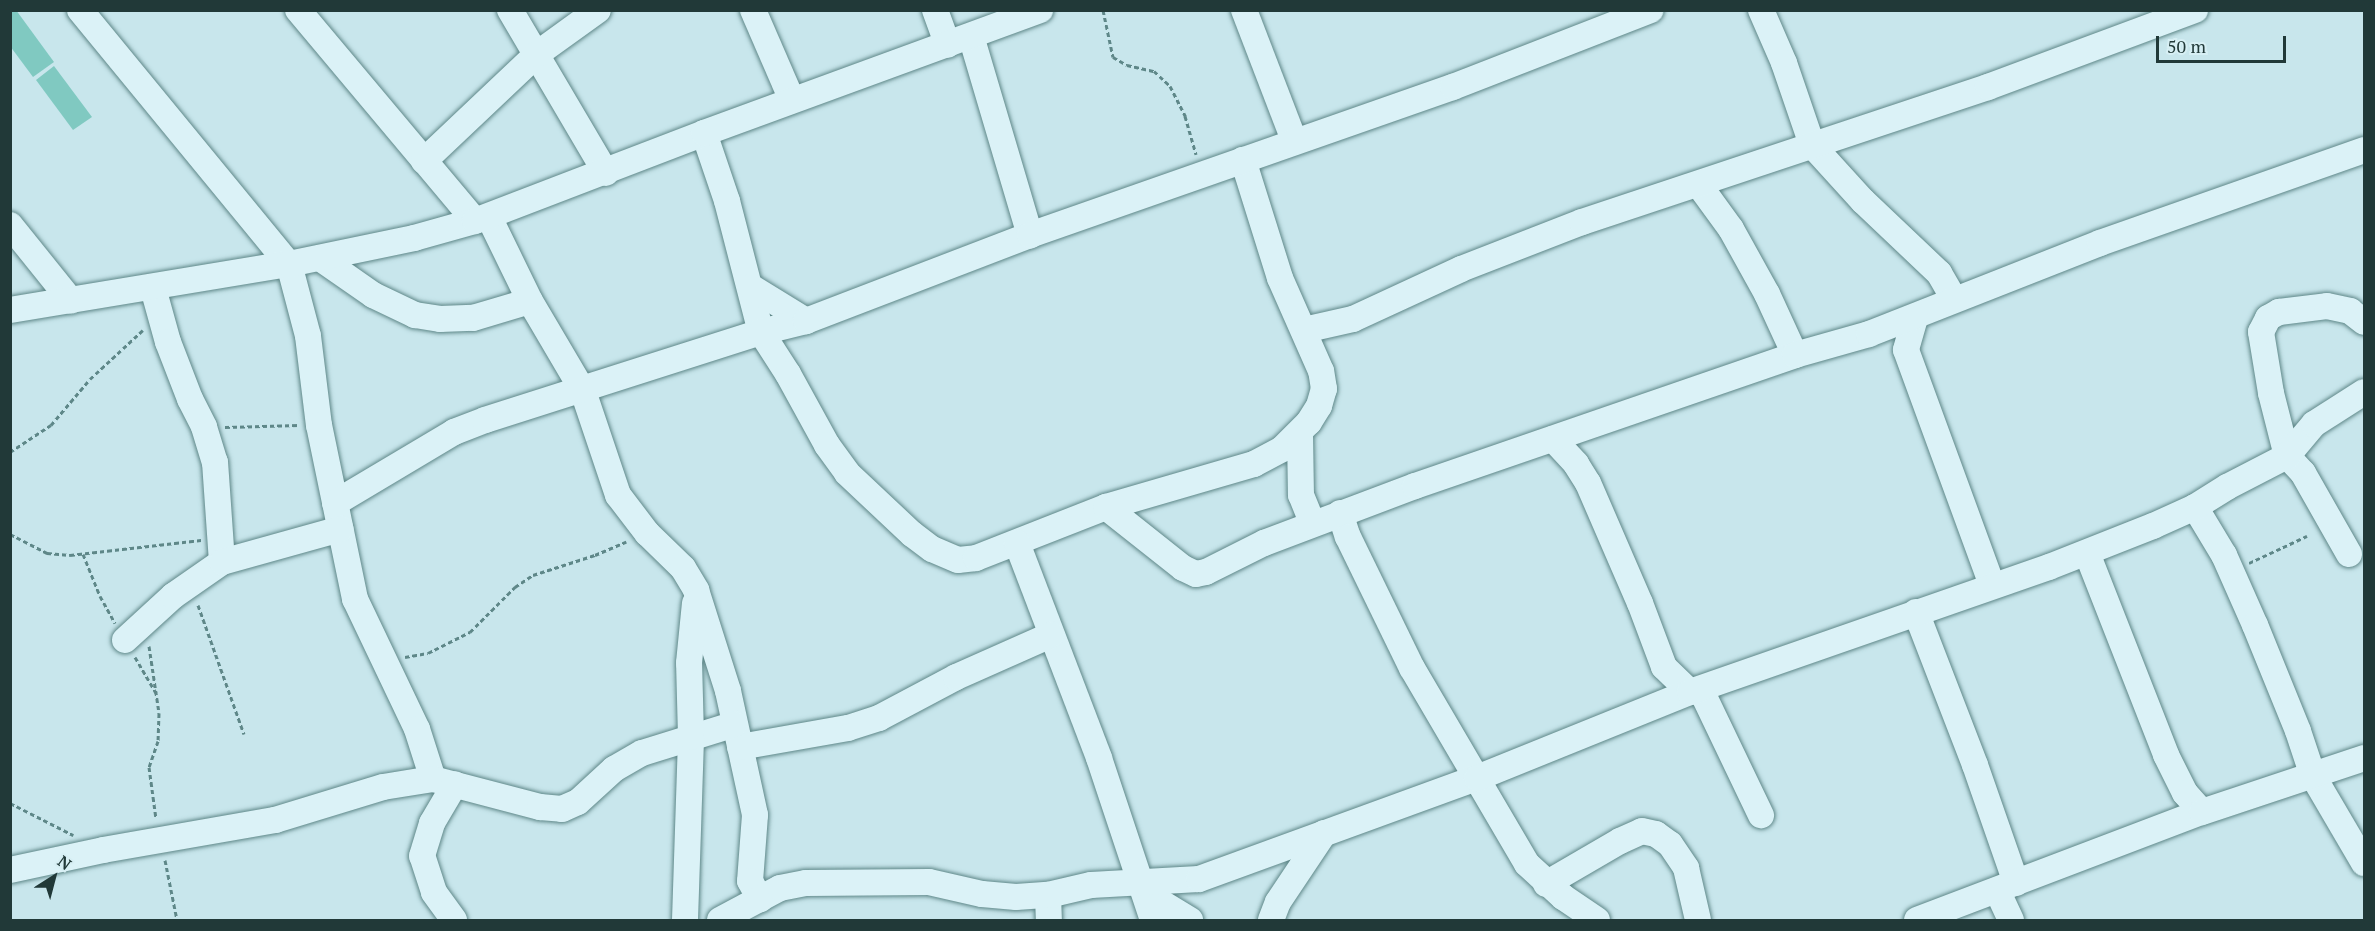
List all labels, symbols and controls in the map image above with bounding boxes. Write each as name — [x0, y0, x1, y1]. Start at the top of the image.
scale bar — [2159, 24, 2290, 62]
text: 50 m — [2167, 34, 2206, 58]
north arrow — [24, 847, 84, 907]
text: N — [53, 850, 76, 875]

